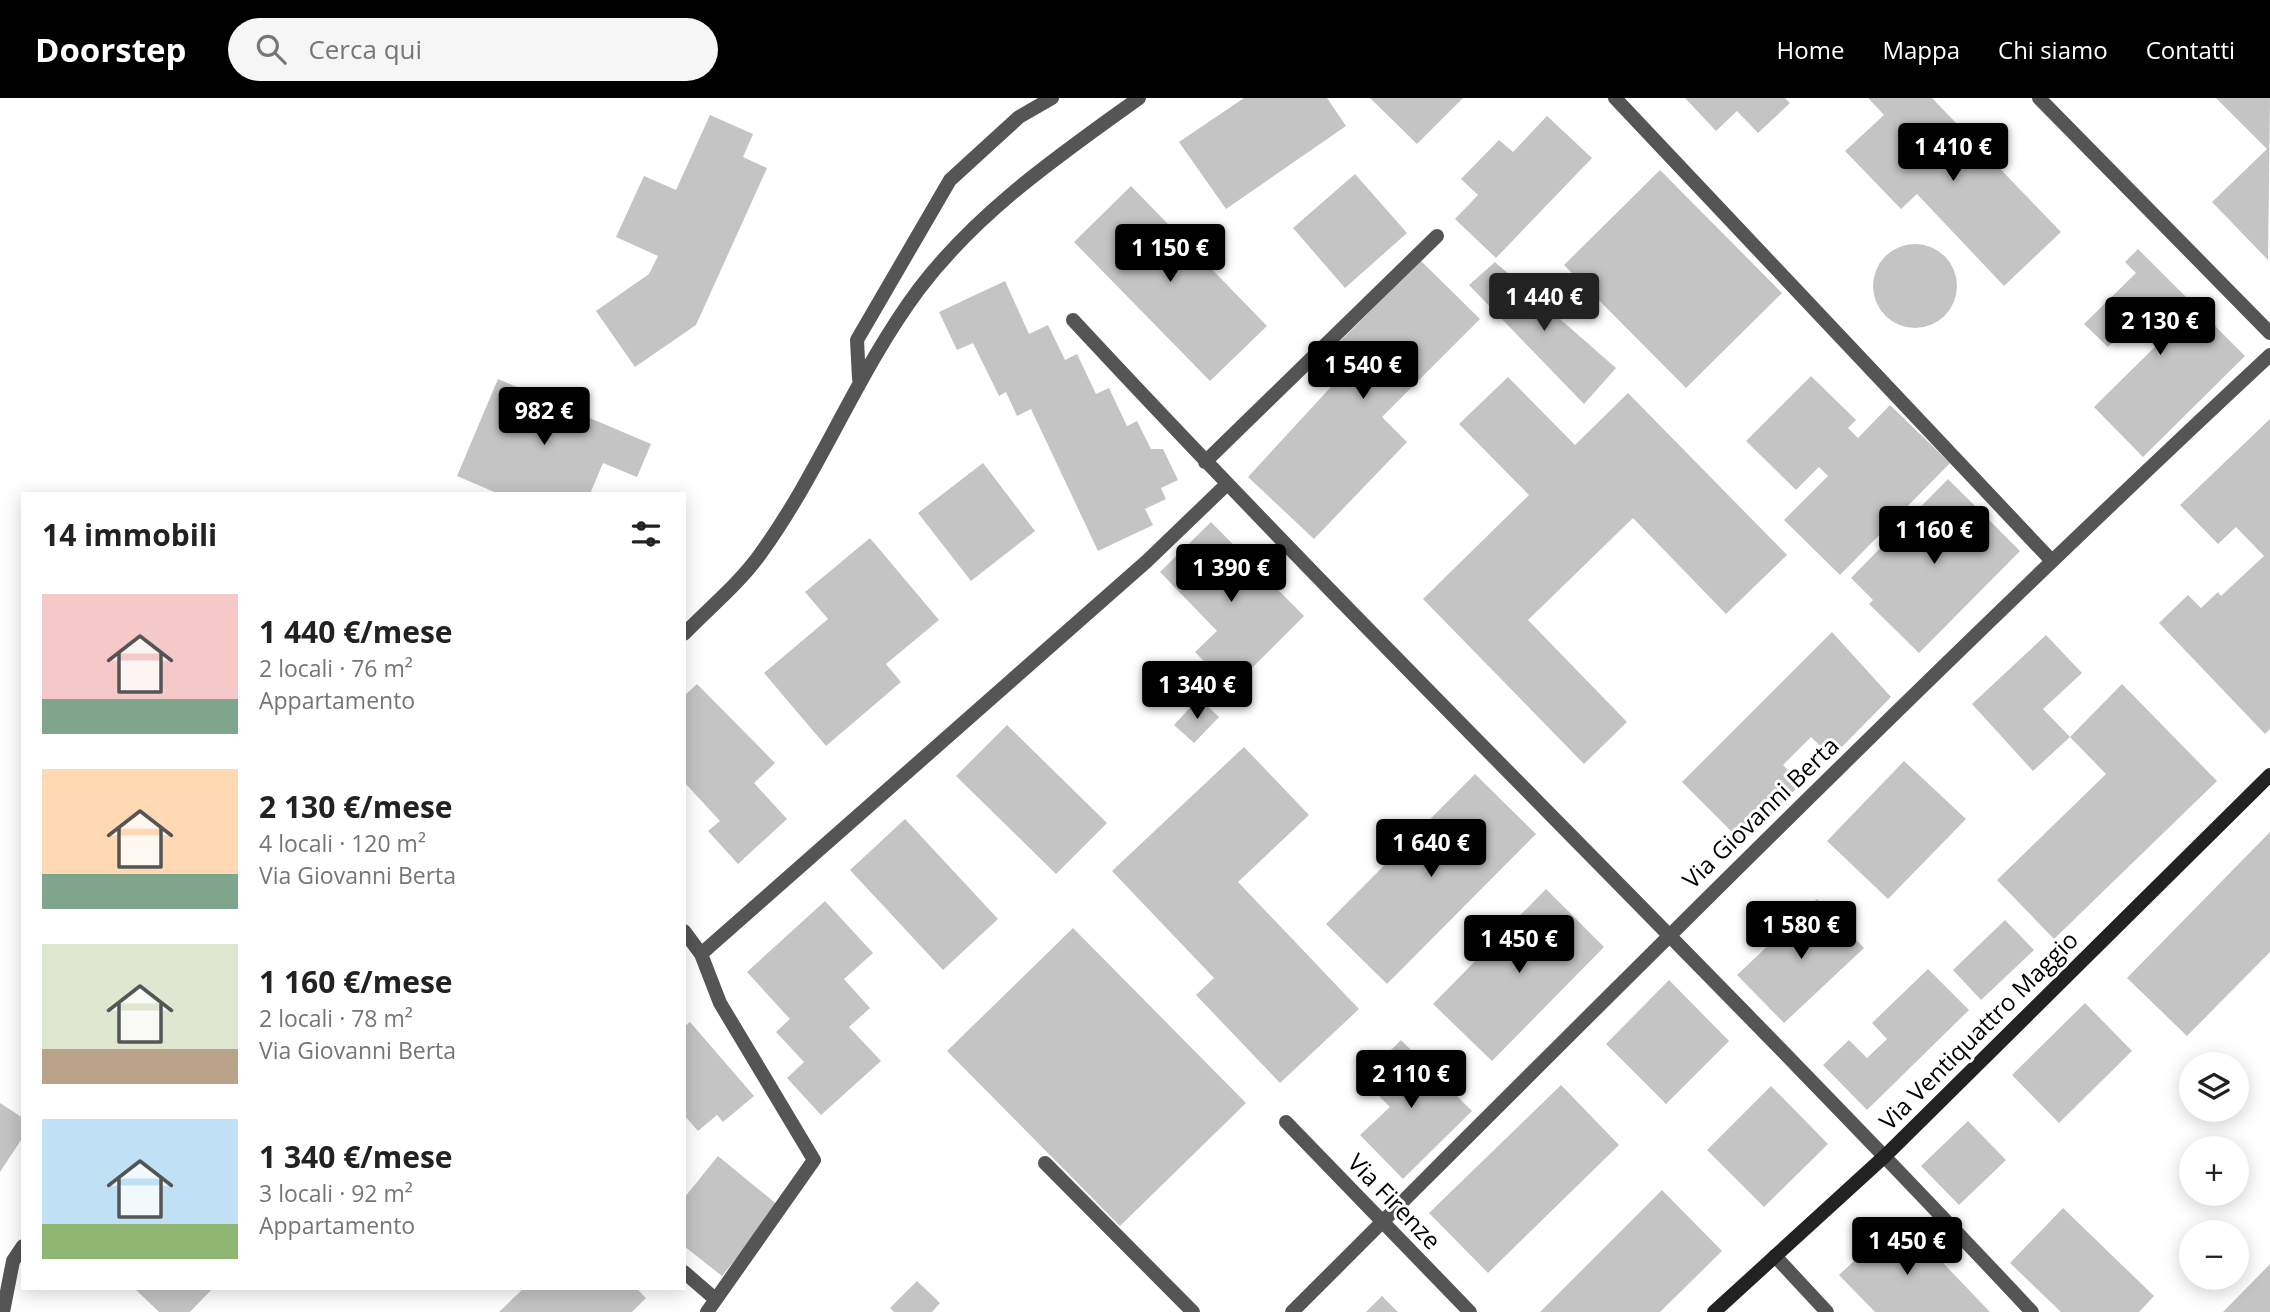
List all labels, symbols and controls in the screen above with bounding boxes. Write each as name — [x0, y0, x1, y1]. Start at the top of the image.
search box — [228, 18, 718, 81]
text: Doorstep — [35, 27, 186, 72]
icon: search — [252, 30, 290, 68]
text: Cerca qui — [308, 31, 422, 67]
text: Home — [1777, 33, 1844, 66]
text: Mappa — [1882, 33, 1960, 66]
text: Chi siamo — [1998, 33, 2108, 66]
text: Contatti — [2146, 33, 2235, 66]
pin: 1 410 € — [1888, 123, 2018, 183]
text: 1 410 € — [1914, 130, 1992, 162]
pin: 1 150 € — [1105, 225, 1235, 284]
text: 1 150 € — [1131, 231, 1209, 263]
pin: 1 440 € — [1479, 274, 1609, 333]
text: 1 440 € — [1505, 280, 1583, 312]
pin: 2 130 € — [2095, 298, 2225, 357]
text: 2 130 € — [2121, 304, 2199, 336]
pin: 1 540 € — [1298, 342, 1428, 401]
text: 1 540 € — [1324, 348, 1402, 380]
pin: 982 € — [495, 388, 593, 447]
text: 982 € — [515, 394, 573, 426]
pin: 1 160 € — [1869, 506, 1999, 566]
text: 1 160 € — [1895, 513, 1973, 545]
text: 14 immobili — [42, 514, 217, 555]
icon: filters — [627, 515, 665, 553]
pin: 1 390 € — [1166, 545, 1296, 604]
text: 1 390 € — [1192, 551, 1270, 583]
text: 1 440 €/mese — [259, 611, 453, 652]
icon: home — [98, 622, 182, 706]
text: 2 locali · 76 m² — [259, 652, 413, 684]
pin: 1 340 € — [1132, 662, 1262, 721]
text: 1 340 € — [1158, 668, 1236, 700]
text: Appartamento — [259, 684, 415, 716]
street label: Via Giovanni Berta — [1675, 729, 1845, 895]
text: 2 130 €/mese — [259, 786, 453, 827]
icon: home — [98, 797, 182, 881]
pin: 1 640 € — [1366, 820, 1496, 879]
text: 1 640 € — [1392, 826, 1470, 858]
text: 4 locali · 120 m² — [259, 827, 426, 859]
text: Via Giovanni Berta — [259, 859, 456, 891]
pin: 1 580 € — [1736, 902, 1866, 961]
text: 1 580 € — [1762, 908, 1840, 940]
pin: 1 450 € — [1454, 916, 1584, 975]
text: 1 450 € — [1480, 922, 1558, 954]
street label: Via Ventiquattro Maggio — [1871, 923, 2085, 1137]
text: 1 160 €/mese — [259, 961, 453, 1002]
icon: home — [98, 972, 182, 1056]
text: 2 locali · 78 m² — [259, 1002, 413, 1034]
text: Via Giovanni Berta — [259, 1034, 456, 1066]
pin: 2 110 € — [1346, 1051, 1476, 1110]
map controls — [2179, 1052, 2249, 1290]
button: layers — [2179, 1052, 2249, 1122]
text: 2 110 € — [1372, 1057, 1450, 1089]
text: 1 340 €/mese — [259, 1136, 453, 1177]
button: + — [2179, 1136, 2249, 1206]
street label: Via Firenze — [1341, 1146, 1449, 1256]
icon: home — [98, 1147, 182, 1231]
text: 3 locali · 92 m² — [259, 1177, 413, 1209]
text: Appartamento — [259, 1209, 415, 1241]
pin: 1 450 € — [1842, 1218, 1972, 1277]
button: − — [2179, 1220, 2249, 1290]
text: 1 450 € — [1868, 1224, 1946, 1256]

